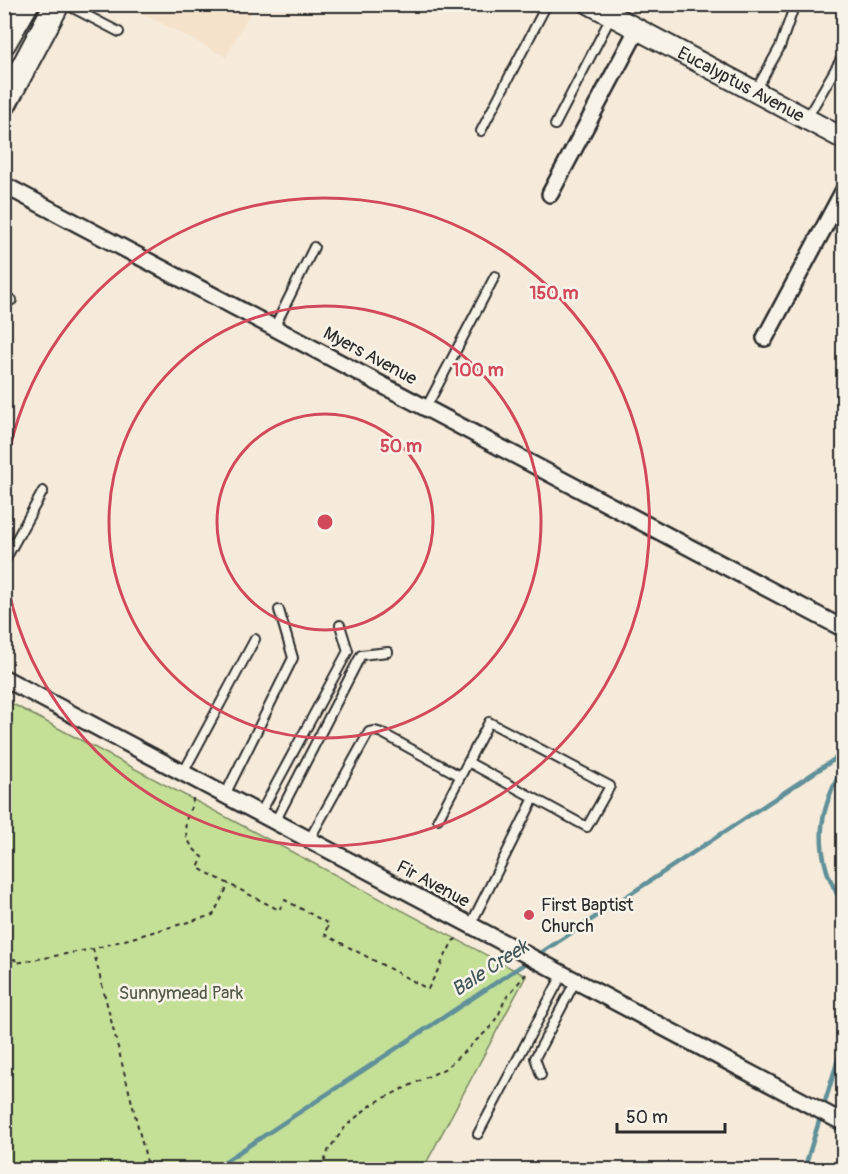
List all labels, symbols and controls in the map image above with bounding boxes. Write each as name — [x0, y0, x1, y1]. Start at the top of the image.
street label: Eucalyptus Avenue — [674, 41, 808, 127]
text: 150 m — [530, 282, 579, 305]
street label: Myers Avenue — [319, 322, 421, 390]
text: 100 m — [452, 359, 504, 382]
text: 50 m — [380, 435, 422, 458]
centre of rings — [315, 512, 335, 532]
street label: Fir Avenue — [392, 855, 474, 913]
place label: First Baptist Church — [541, 894, 634, 938]
marker: First Baptist Church — [522, 908, 536, 922]
water label: Bale Creek — [447, 933, 535, 1002]
park label: Sunnymead Park — [119, 982, 244, 1005]
scale bar — [617, 1096, 725, 1134]
text: 50 m — [626, 1106, 668, 1129]

